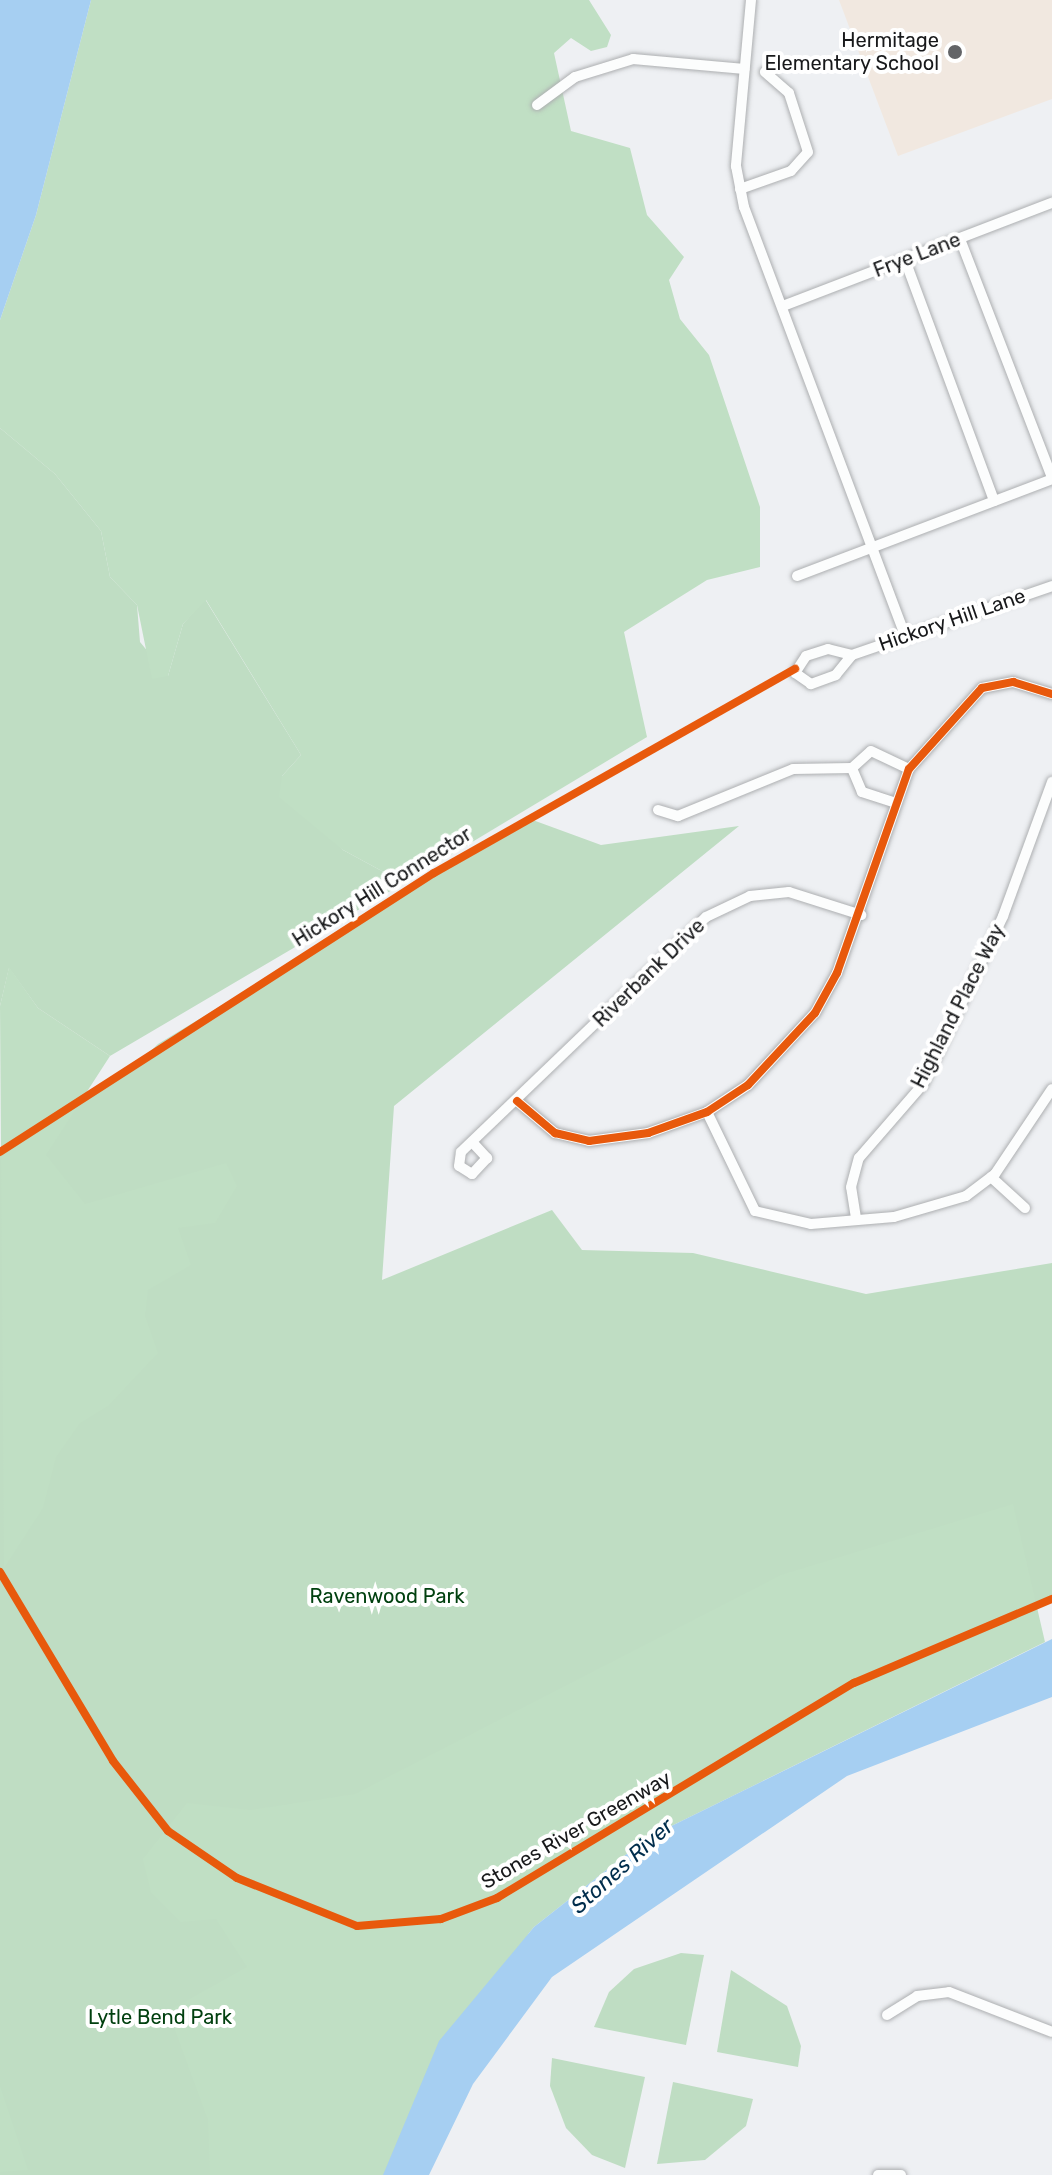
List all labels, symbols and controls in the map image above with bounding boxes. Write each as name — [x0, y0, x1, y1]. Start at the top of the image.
place label: Hermitage Elementary School — [764, 28, 939, 75]
marker: Hermitage Elementary School — [946, 43, 964, 61]
street label: Frye Lane — [870, 227, 964, 283]
street label: Hickory Hill Lane — [875, 584, 1029, 656]
street label: Hickory Hill Connector — [288, 822, 476, 952]
street label: Riverbank Drive — [588, 914, 710, 1032]
street label: Highland Place Way — [906, 920, 1010, 1092]
park label: Ravenwood Park — [310, 1584, 464, 1608]
street label: Stones River Greenway — [477, 1766, 675, 1894]
water label: Stones River — [565, 1813, 679, 1919]
park label: Lytle Bend Park — [88, 2005, 232, 2029]

